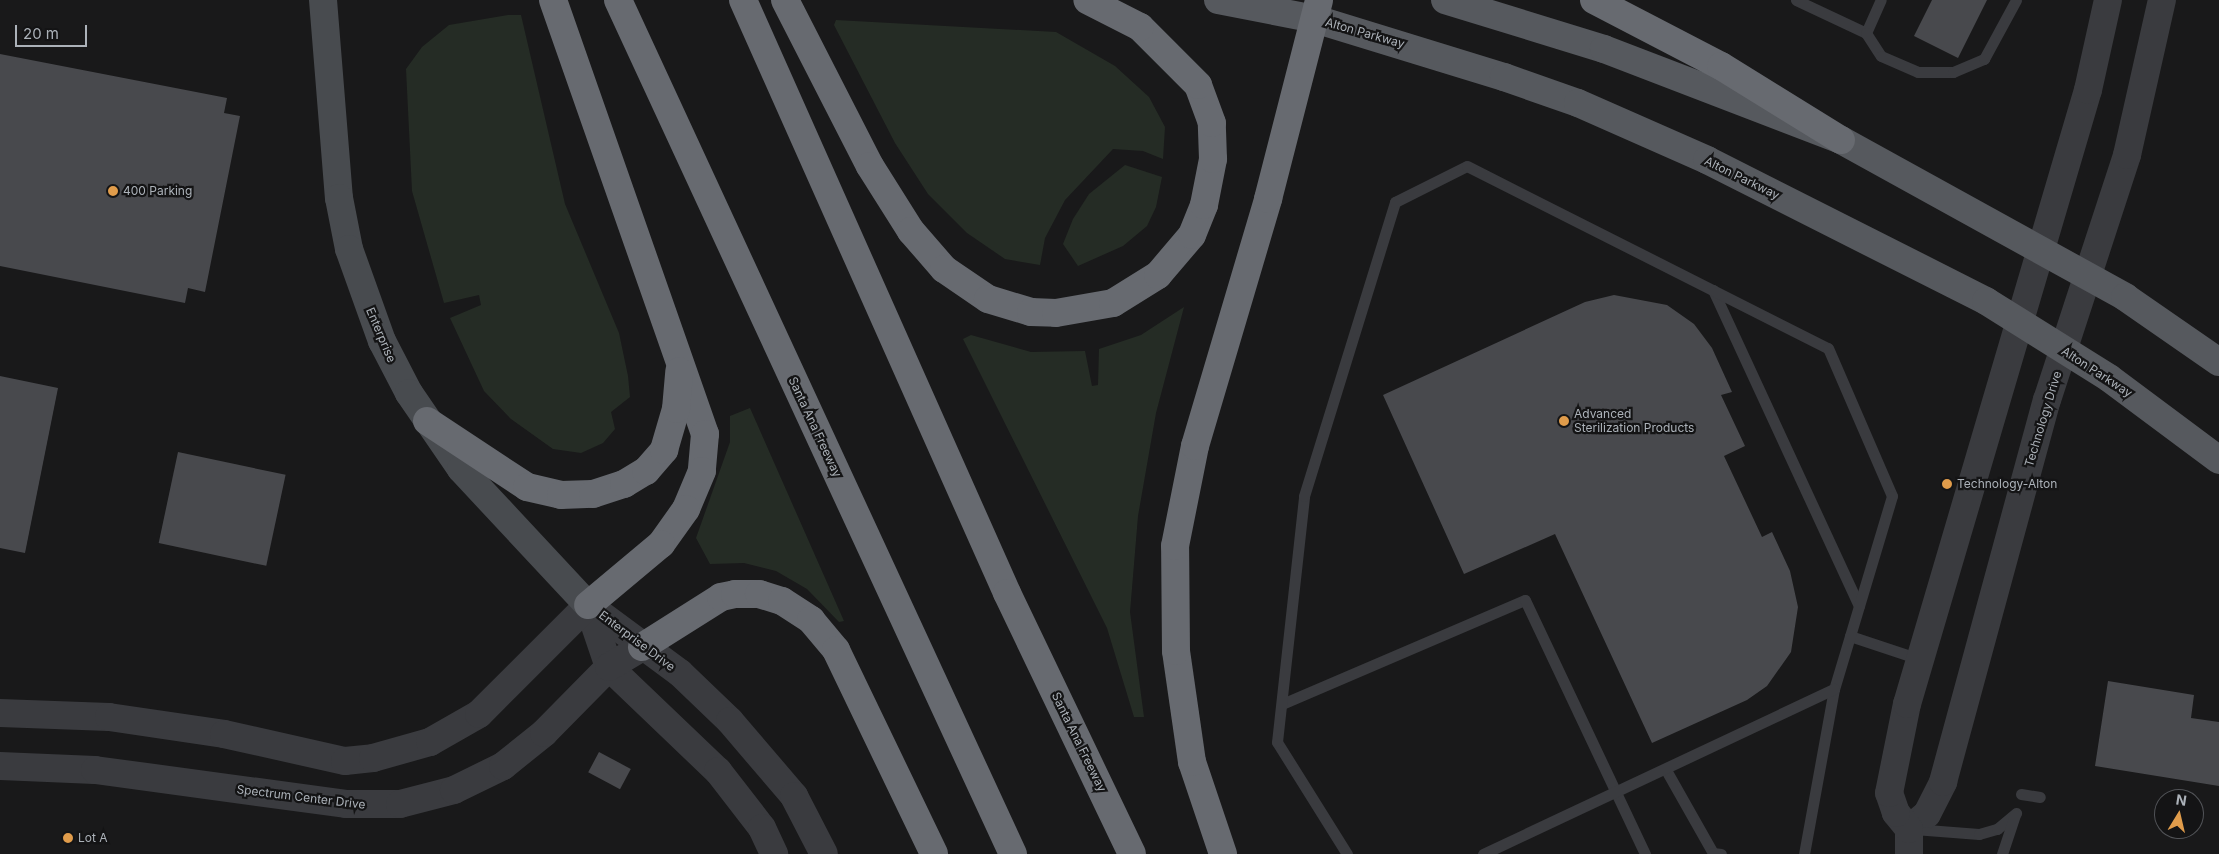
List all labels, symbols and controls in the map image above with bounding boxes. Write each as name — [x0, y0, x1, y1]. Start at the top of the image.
scale bar — [18, 15, 90, 47]
street label: Alton Parkway — [1324, 15, 1406, 51]
text: 20 m — [23, 24, 59, 43]
street label: Alton Parkway — [1702, 154, 1782, 202]
place label: 400 Parking — [123, 184, 192, 198]
marker: 400 Parking — [107, 185, 119, 197]
street label: Enterprise — [363, 305, 399, 365]
street label: Alton Parkway — [2059, 344, 2135, 400]
street label: Technology Drive — [2022, 369, 2064, 469]
street label: Santa Ana Freeway — [785, 375, 845, 479]
place label: Advanced Sterilization Products — [1574, 407, 1694, 435]
marker: Advanced Sterilization Products — [1558, 415, 1570, 427]
place label: Technology-Alton — [1957, 477, 2057, 491]
marker: Technology-Alton — [1941, 478, 1953, 490]
street label: Enterprise Drive — [596, 608, 678, 674]
street label: Santa Ana Freeway — [1049, 690, 1109, 794]
street label: Spectrum Center Drive — [236, 782, 366, 812]
north arrow — [2154, 789, 2204, 839]
text: N — [2175, 790, 2188, 809]
place label: Lot A — [78, 831, 108, 845]
marker: Lot A — [62, 832, 74, 844]

